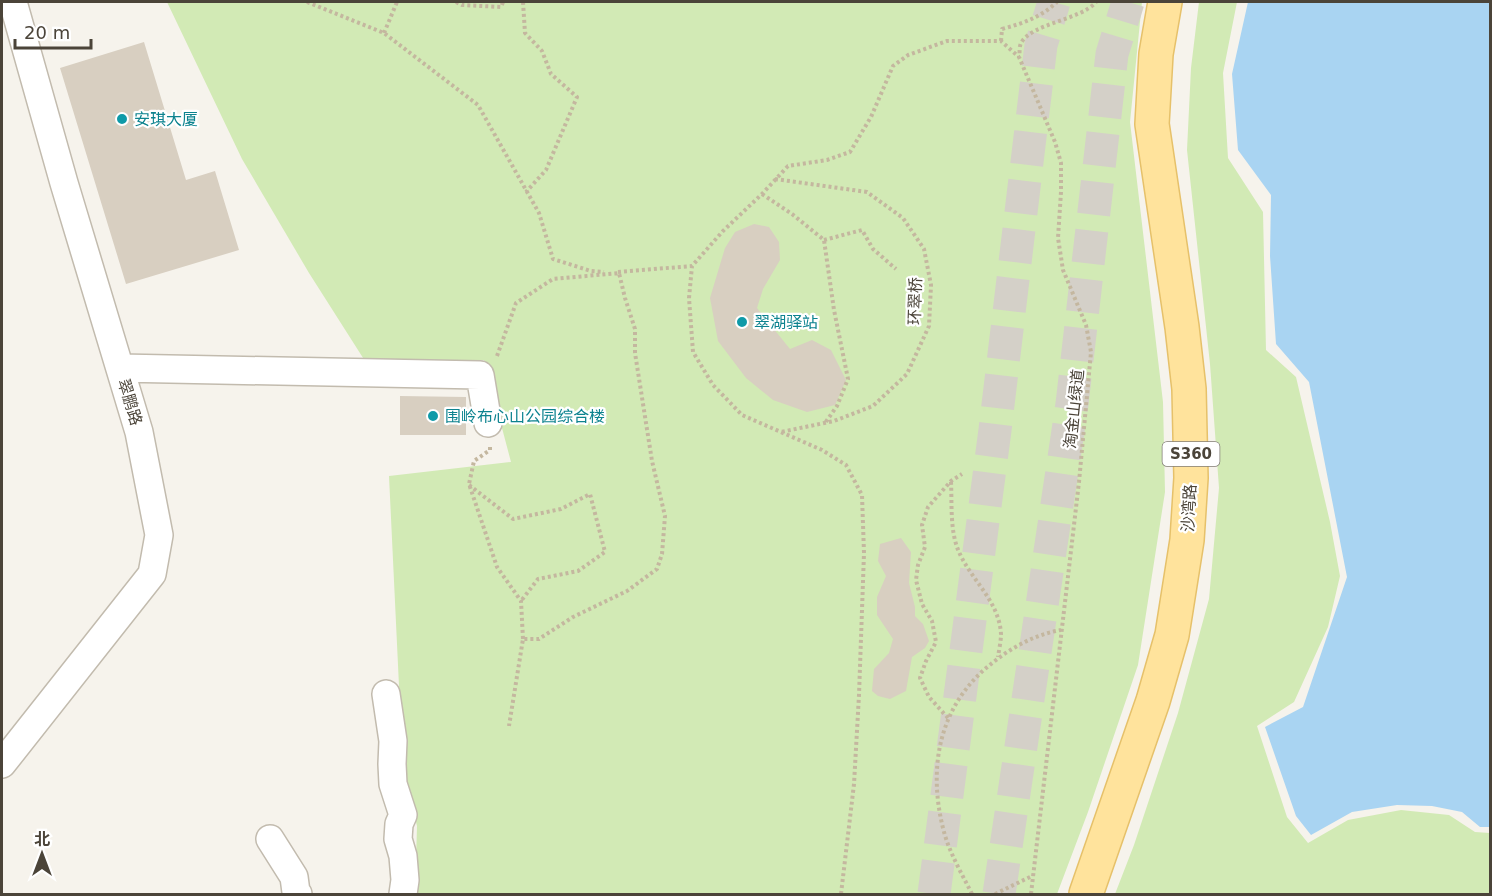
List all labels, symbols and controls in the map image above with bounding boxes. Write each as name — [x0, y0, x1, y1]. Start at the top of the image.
scale bar — [15, 12, 92, 50]
text: 20 m — [24, 22, 70, 43]
place label: 安琪大厦 — [134, 110, 198, 129]
marker: 安琪大厦 — [115, 112, 129, 126]
street label: 环翠桥 — [905, 277, 925, 325]
place label: 翠湖驿站 — [754, 313, 818, 332]
marker: 翠湖驿站 — [735, 315, 749, 329]
street label: 淘金山绿道 — [1060, 368, 1088, 450]
street label: 翠鹏路 — [114, 376, 146, 428]
place label: 围岭布心山公园综合楼 — [445, 407, 605, 426]
marker: 围岭布心山公园综合楼 — [426, 409, 440, 423]
road number: S360 — [1162, 442, 1220, 466]
street label: 沙湾路 — [1178, 484, 1200, 532]
north arrow — [12, 824, 72, 884]
text: 北 — [34, 830, 50, 849]

